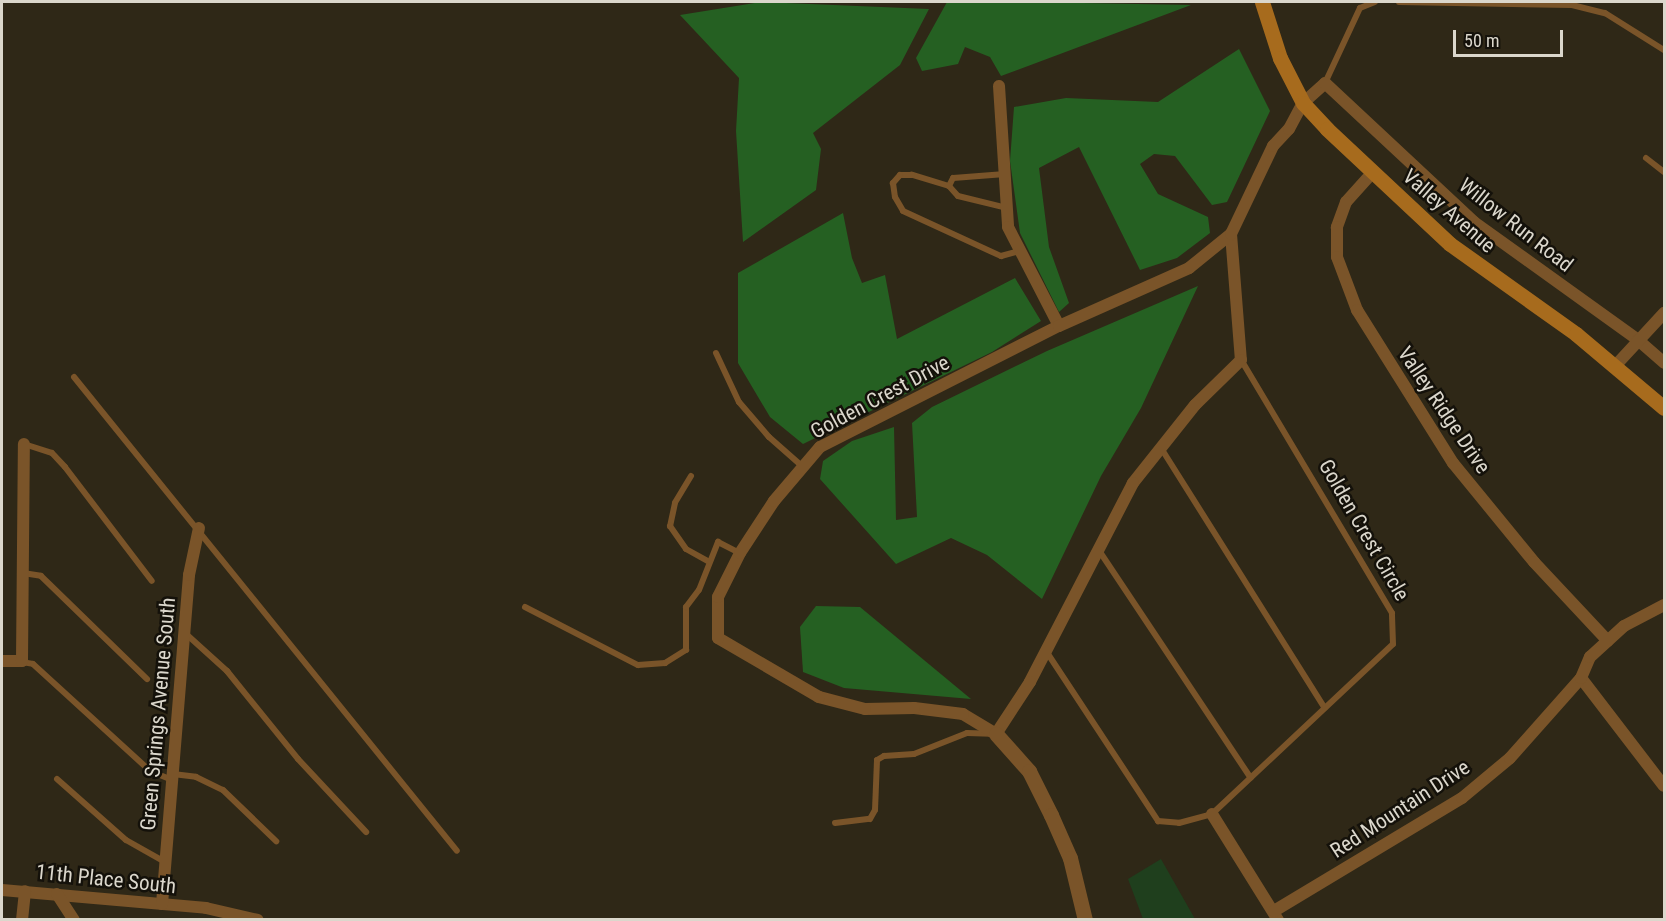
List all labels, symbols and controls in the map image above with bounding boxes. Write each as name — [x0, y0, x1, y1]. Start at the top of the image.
scale bar — [1456, 18, 1566, 56]
text: 50 m — [1464, 30, 1499, 51]
street label: Valley Avenue — [1397, 164, 1501, 258]
street label: Willow Run Road — [1454, 173, 1578, 277]
street label: Valley Ridge Drive — [1392, 342, 1496, 478]
street label: Golden Crest Drive — [806, 350, 954, 444]
street label: Golden Crest Circle — [1313, 455, 1415, 605]
street label: Green Springs Avenue South — [135, 596, 181, 832]
street label: Red Mountain Drive — [1326, 755, 1474, 863]
street label: 11th Place South — [35, 859, 177, 899]

